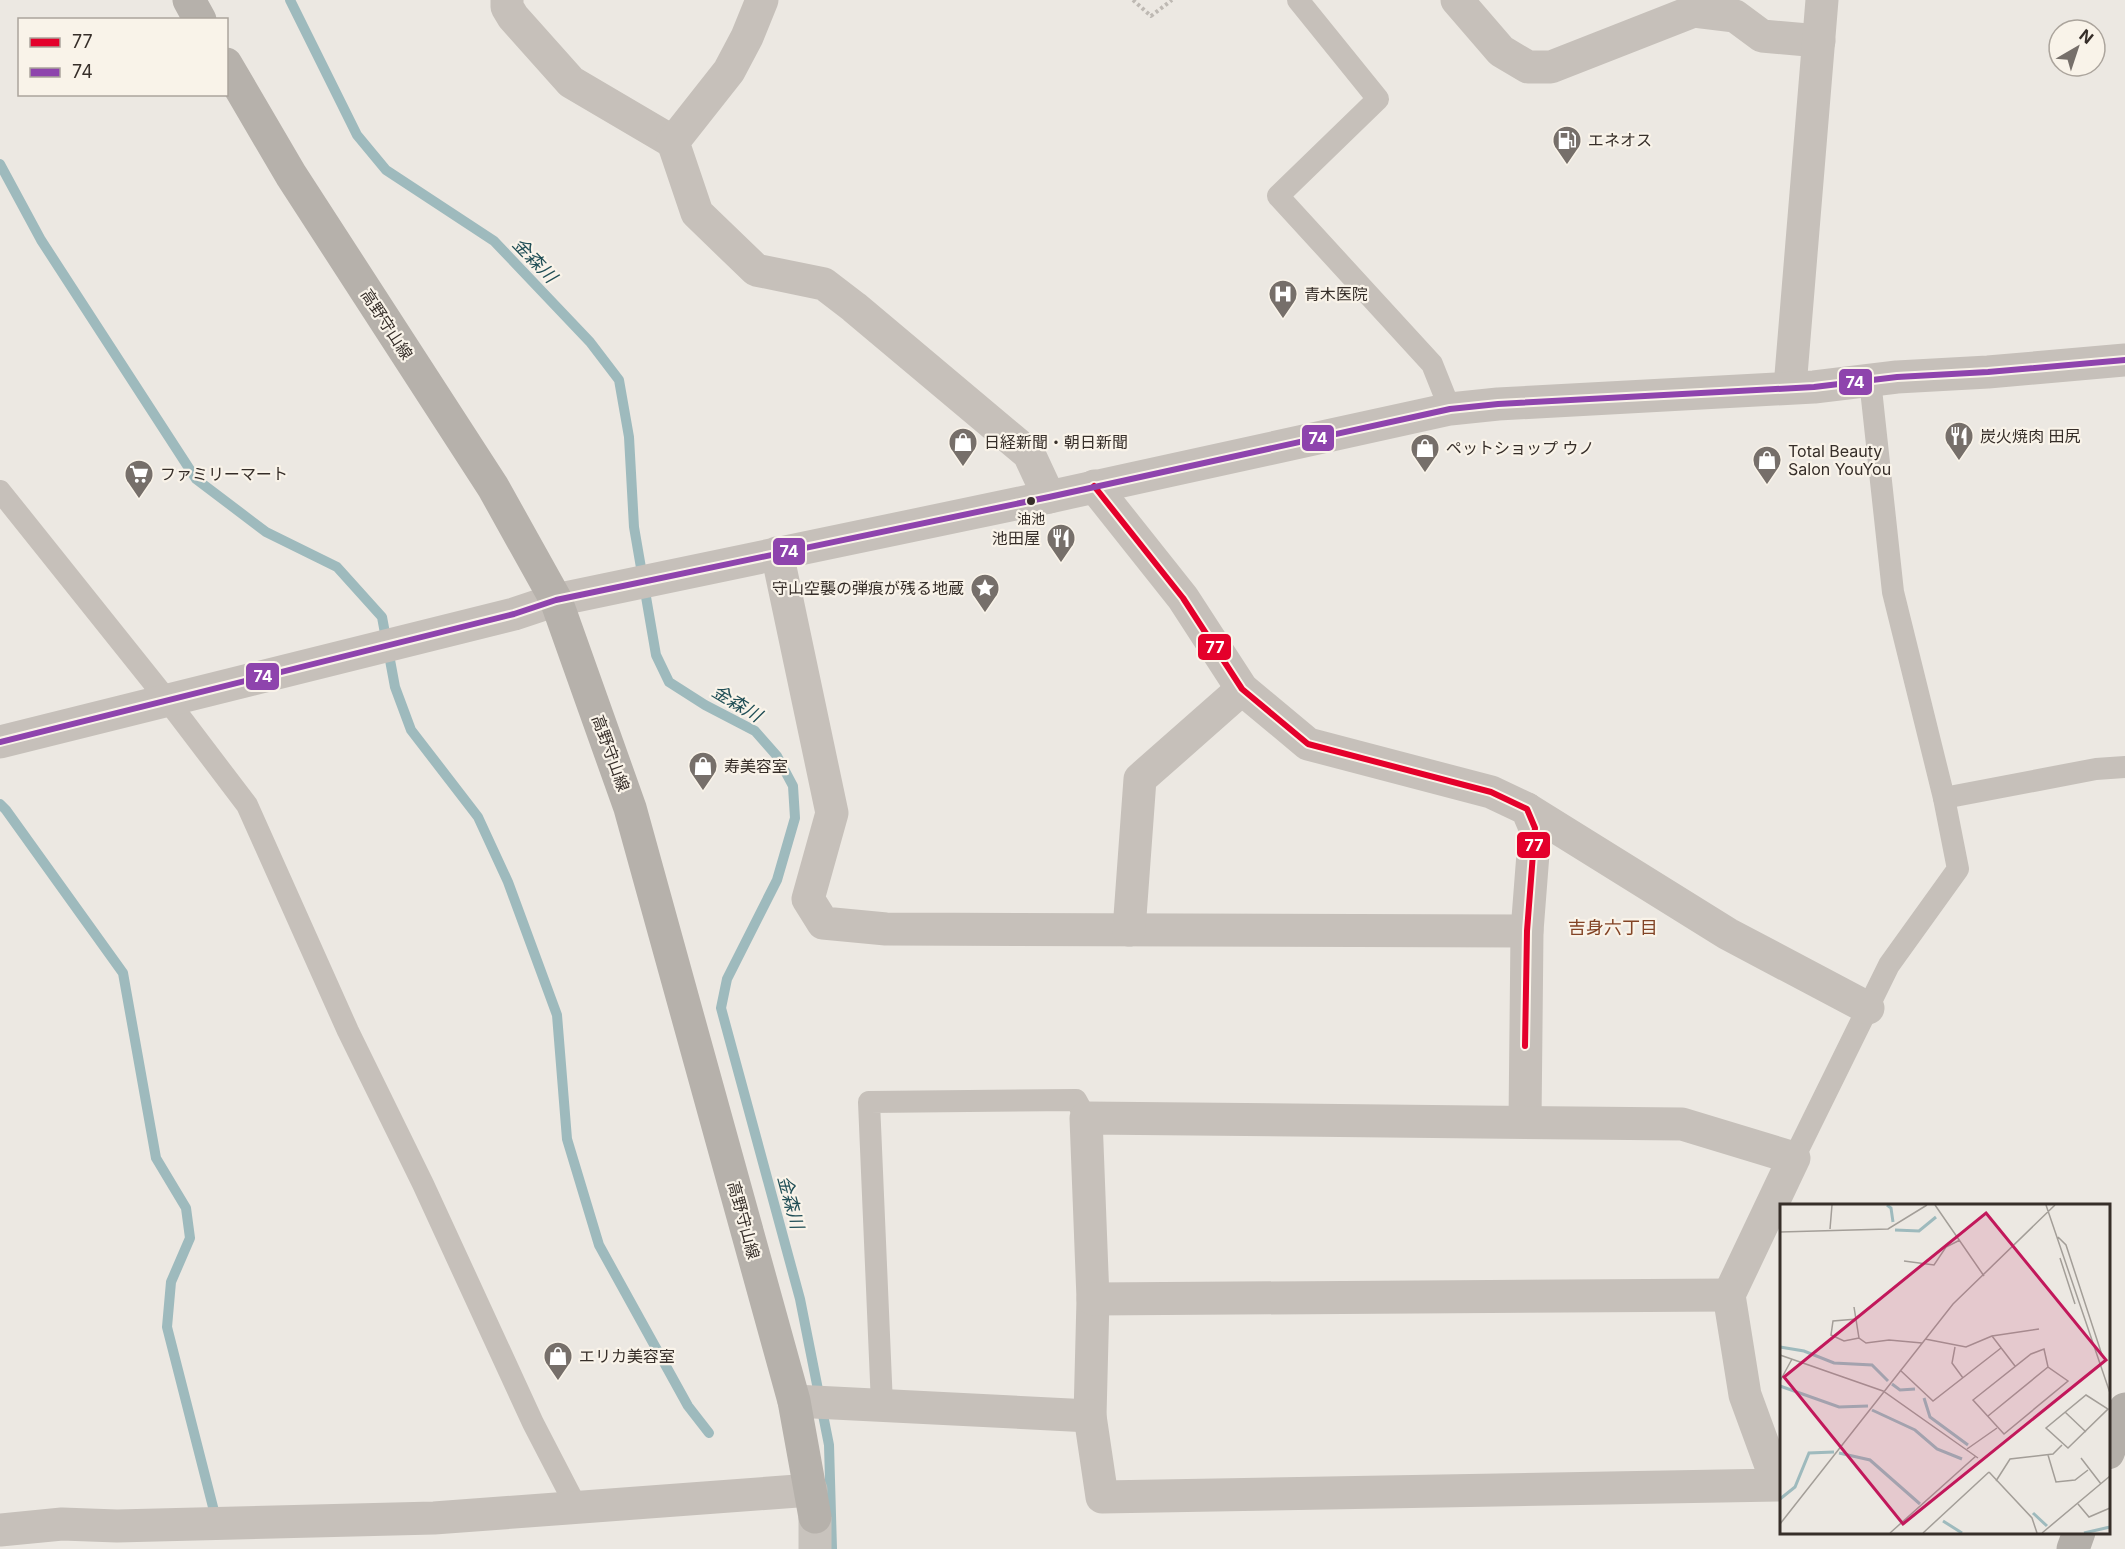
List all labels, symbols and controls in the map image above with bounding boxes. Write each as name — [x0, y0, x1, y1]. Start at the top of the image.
legend — [18, 18, 228, 96]
north arrow — [2047, 18, 2107, 78]
text: N — [2075, 25, 2097, 48]
text: 77 — [72, 31, 93, 52]
text: 74 — [72, 61, 93, 82]
fuel station icon: エネオス — [1551, 124, 1583, 166]
place label: エネオス — [1588, 130, 1652, 150]
water label: 金森川 — [509, 233, 563, 288]
hospital icon: 青木医院 — [1267, 278, 1299, 320]
place label: 青木医院 — [1304, 284, 1368, 304]
street label: 高野守山線 — [357, 285, 417, 363]
line badge: 74 — [1838, 368, 1873, 396]
text: 74 — [1845, 372, 1865, 392]
restaurant icon: 炭火焼肉 田尻 — [1943, 420, 1975, 462]
line badge: 74 — [1301, 424, 1335, 452]
shop icon: 日経新聞・朝日新聞 — [947, 426, 979, 468]
place label: 炭火焼肉 田尻 — [1980, 426, 2081, 446]
text: 74 — [1308, 428, 1328, 448]
place label: 日経新聞・朝日新聞 — [984, 432, 1128, 452]
shop icon: ペットショップ ウノ — [1409, 432, 1441, 474]
place label: ペットショップ ウノ — [1446, 438, 1595, 458]
place label: Total Beauty Salon YouYou — [1788, 441, 1891, 479]
shop icon: Total Beauty Salon YouYou — [1751, 444, 1783, 486]
supermarket icon: ファミリーマート — [123, 458, 155, 500]
place label: ファミリーマート — [160, 464, 288, 484]
marker: 油池 — [1025, 495, 1037, 507]
place label: 油池 — [1017, 510, 1045, 527]
restaurant icon: 池田屋 — [1045, 522, 1077, 564]
place label: 池田屋 — [992, 528, 1040, 548]
line badge: 74 — [772, 537, 806, 566]
text: 74 — [779, 541, 799, 561]
place icon: 守山空襲の弾痕が残る地蔵 — [969, 572, 1001, 614]
place label: 守山空襲の弾痕が残る地蔵 — [772, 578, 964, 598]
line badge: 77 — [1197, 633, 1232, 661]
text: 77 — [1206, 637, 1224, 657]
line badge: 74 — [245, 662, 280, 691]
text: 74 — [253, 666, 273, 686]
water label: 金森川 — [708, 680, 767, 727]
street label: 高野守山線 — [588, 712, 634, 794]
shop icon: 寿美容室 — [687, 750, 719, 792]
place label: 寿美容室 — [724, 756, 788, 776]
line badge: 77 — [1516, 831, 1551, 859]
text: 77 — [1525, 835, 1543, 855]
district label: 吉身六丁目 — [1568, 917, 1658, 938]
water label: 金森川 — [774, 1173, 809, 1233]
street label: 高野守山線 — [724, 1179, 764, 1261]
inset map — [1780, 1204, 2110, 1534]
shop icon: エリカ美容室 — [542, 1340, 574, 1382]
place label: エリカ美容室 — [579, 1346, 675, 1366]

